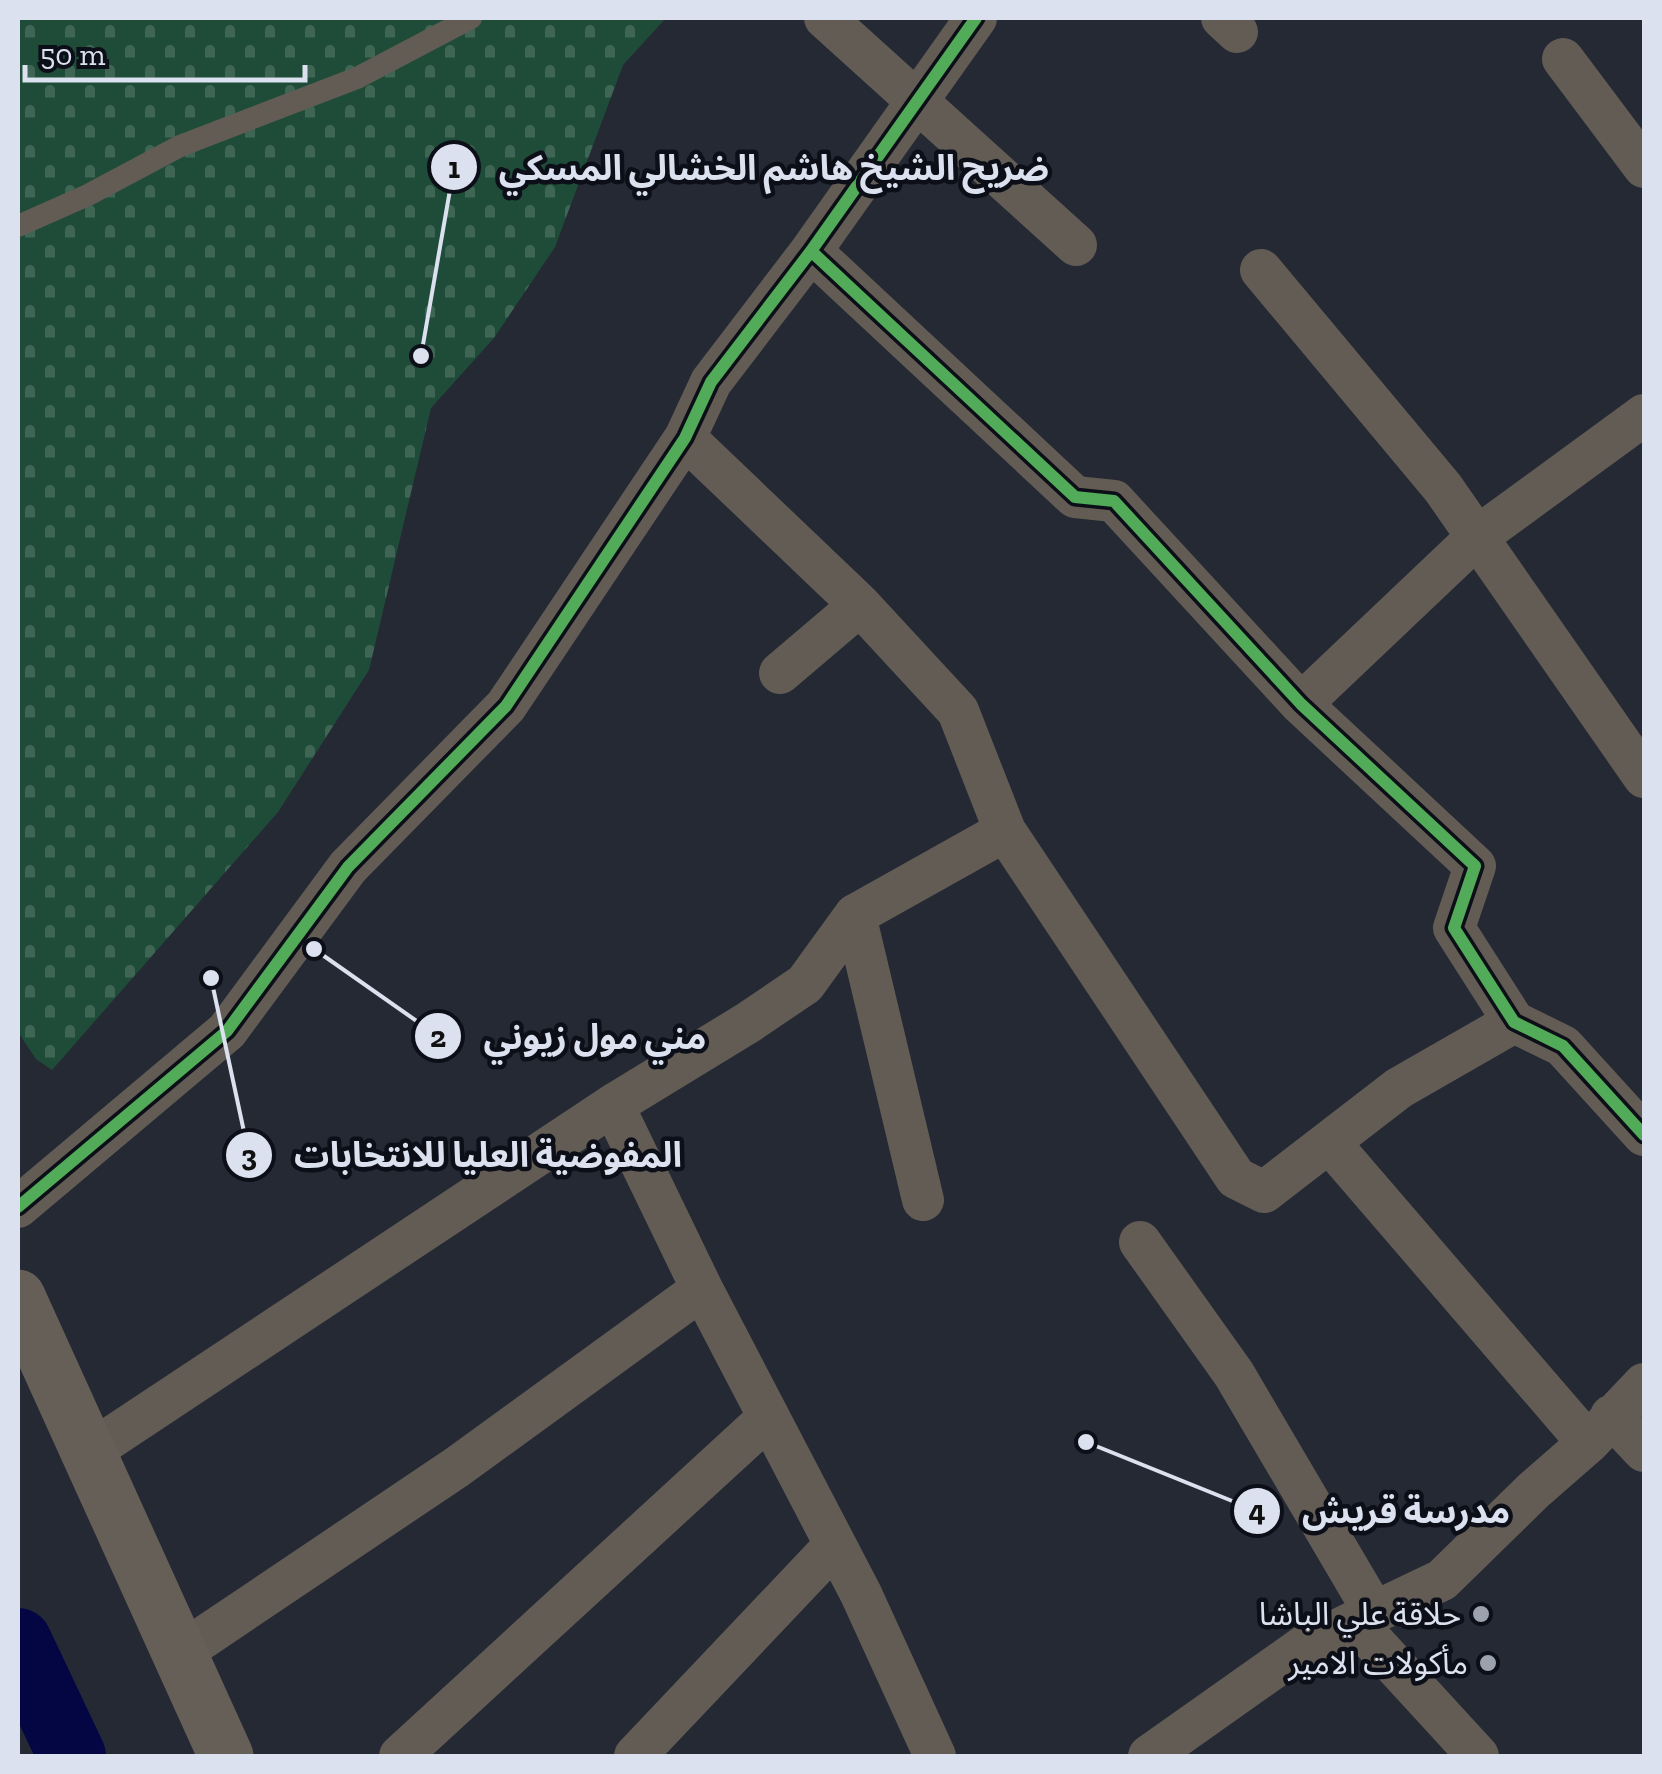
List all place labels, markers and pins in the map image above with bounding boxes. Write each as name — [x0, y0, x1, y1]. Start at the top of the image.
callout: ضريح الشيخ هاشم الخشالي المسكي — [429, 135, 1069, 200]
callout: مني مول زيوني — [413, 1004, 726, 1069]
callout: المفوضية العليا للانتخابات — [224, 1123, 702, 1188]
callout: مدرسة قريش — [1232, 1478, 1530, 1543]
place label: حلاقة علي الباشا — [1259, 1595, 1461, 1638]
marker: حلاقة علي الباشا — [1470, 1603, 1492, 1625]
place label: مأكولات الامير — [1287, 1644, 1468, 1682]
marker: مأكولات الامير — [1477, 1652, 1499, 1674]

